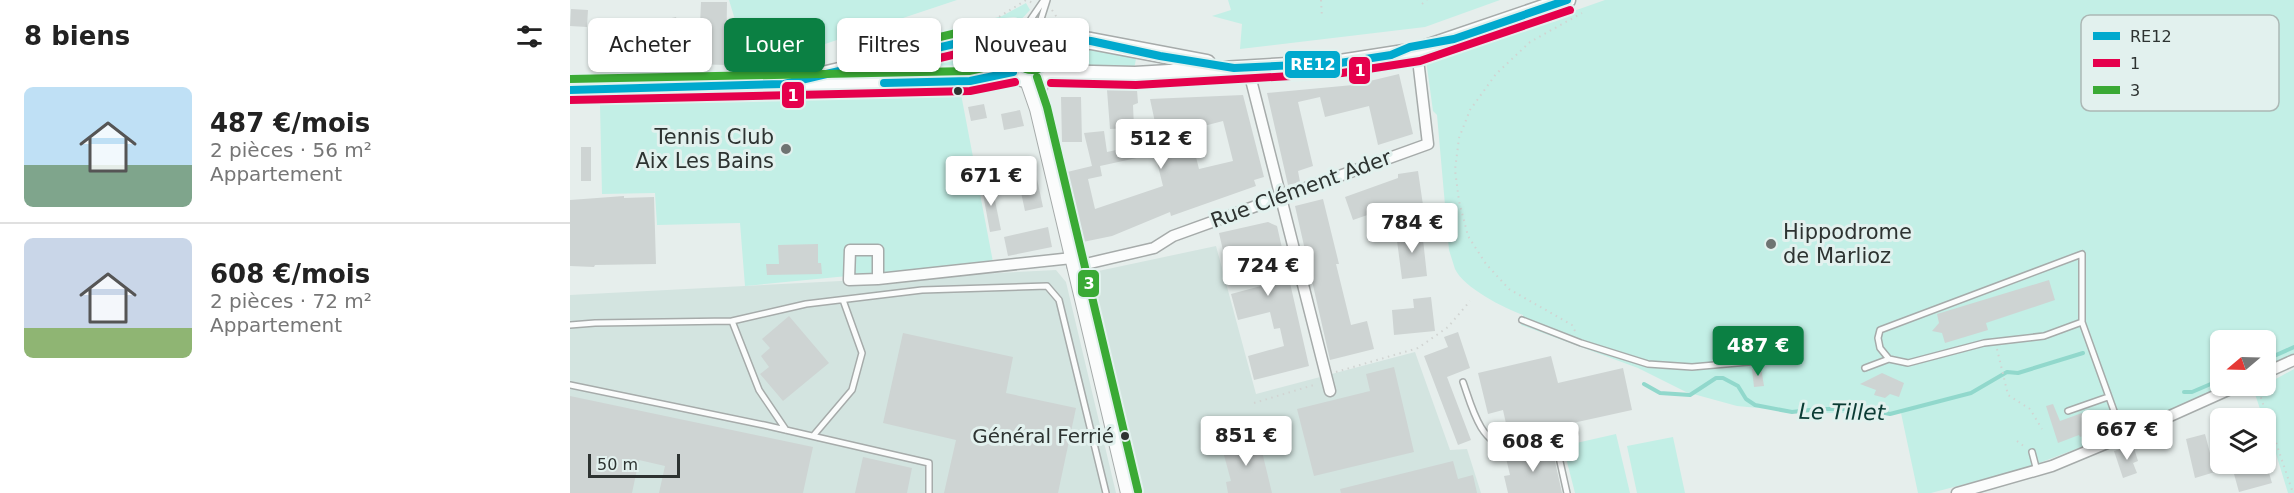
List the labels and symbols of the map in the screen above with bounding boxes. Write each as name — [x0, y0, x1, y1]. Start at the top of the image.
legend — [2081, 15, 2279, 111]
text: RE12 — [2130, 27, 2172, 46]
line badge: RE12 — [1284, 50, 1341, 79]
text: 1 — [2130, 54, 2140, 73]
text: RE12 — [1290, 55, 1336, 74]
line badge: 1 — [1348, 56, 1371, 85]
text: 1 — [1354, 61, 1366, 80]
line badge: 1 — [781, 81, 805, 109]
text: 3 — [2130, 81, 2140, 100]
unlabelled marker — [952, 85, 964, 97]
text: 1 — [787, 86, 799, 105]
pin: 512 € — [1119, 119, 1203, 170]
place label: Tennis Club Aix Les Bains — [635, 125, 774, 173]
marker: Tennis Club Aix Les Bains — [779, 142, 793, 156]
street label: Rue Clément Ader — [1207, 145, 1395, 233]
pin: 671 € — [949, 156, 1033, 207]
pin: 784 € — [1370, 203, 1454, 254]
place label: Hippodrome de Marlioz — [1783, 220, 1912, 268]
marker: Hippodrome de Marlioz — [1764, 237, 1778, 251]
pin: 724 € — [1226, 246, 1310, 297]
line badge: 3 — [1077, 269, 1100, 298]
text: 3 — [1083, 274, 1095, 293]
pin: 487 € — [1716, 326, 1800, 377]
north arrow — [2210, 330, 2276, 396]
water label: Le Tillet — [1798, 399, 1887, 425]
pin: 667 € — [2085, 410, 2169, 461]
pin: 851 € — [1204, 416, 1288, 467]
pin: 608 € — [1491, 422, 1575, 473]
place label: Général Ferrié — [972, 424, 1114, 448]
marker: Général Ferrié — [1119, 430, 1131, 442]
scale bar — [588, 451, 680, 478]

